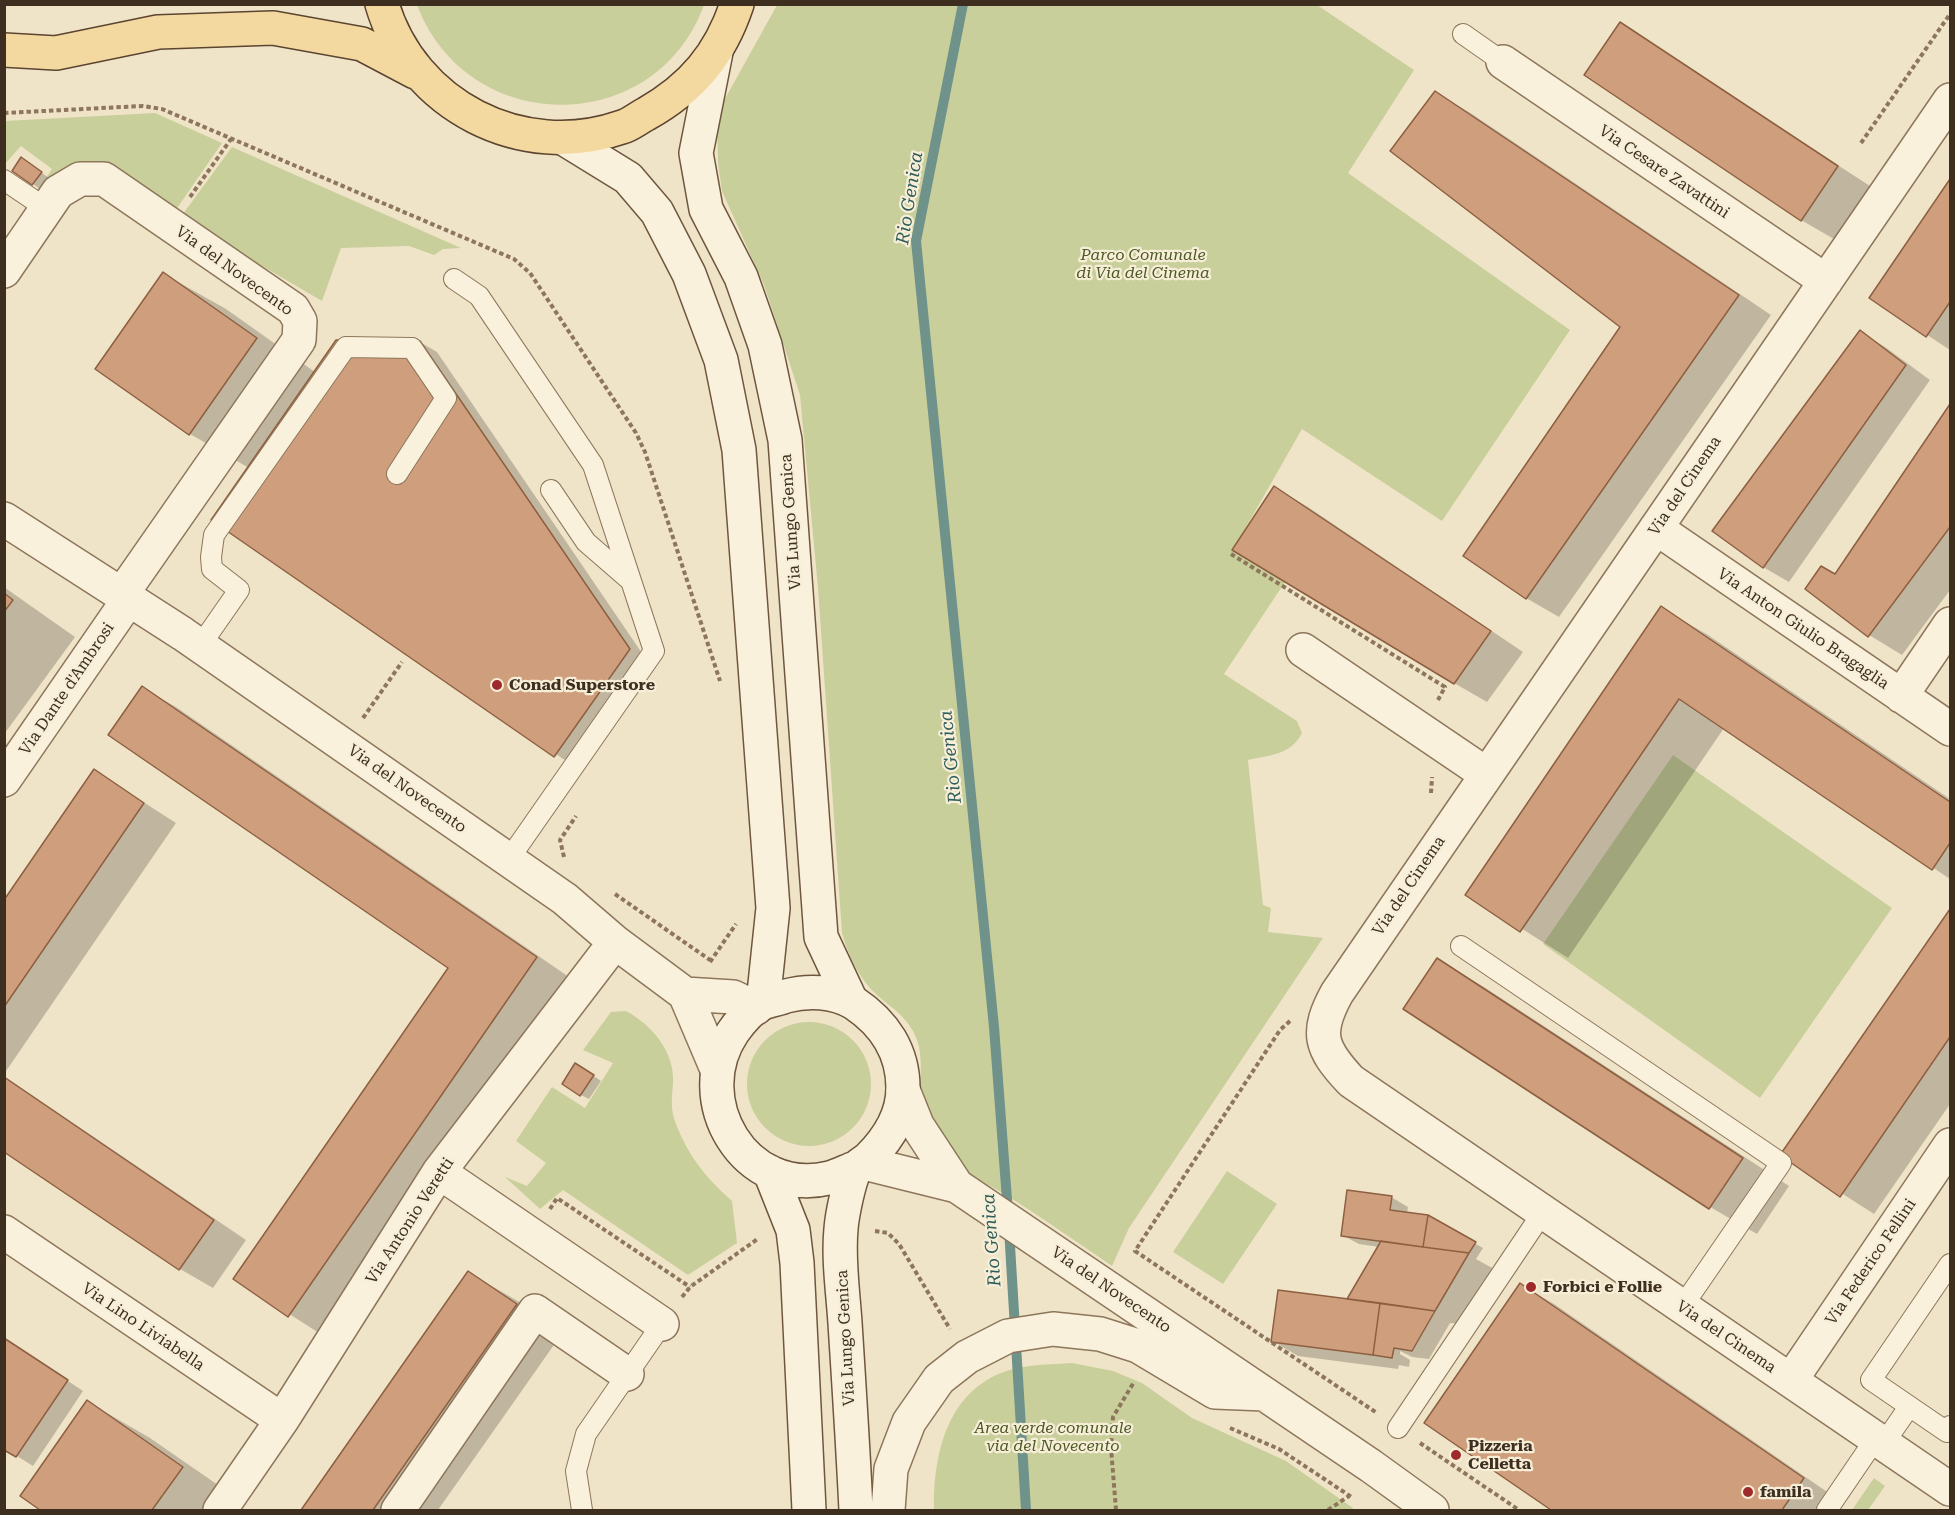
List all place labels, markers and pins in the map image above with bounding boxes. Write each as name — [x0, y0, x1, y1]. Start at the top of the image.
place label: Conad Superstore — [509, 675, 655, 695]
marker: Conad Superstore — [490, 678, 504, 692]
place label: Forbici e Follie — [1543, 1277, 1662, 1297]
marker: Forbici e Follie — [1524, 1280, 1538, 1294]
place label: Pizzeria Celletta — [1468, 1436, 1533, 1474]
marker: Pizzeria Celletta — [1449, 1448, 1463, 1462]
place label: famila — [1760, 1482, 1811, 1502]
marker: famila — [1741, 1485, 1755, 1499]

